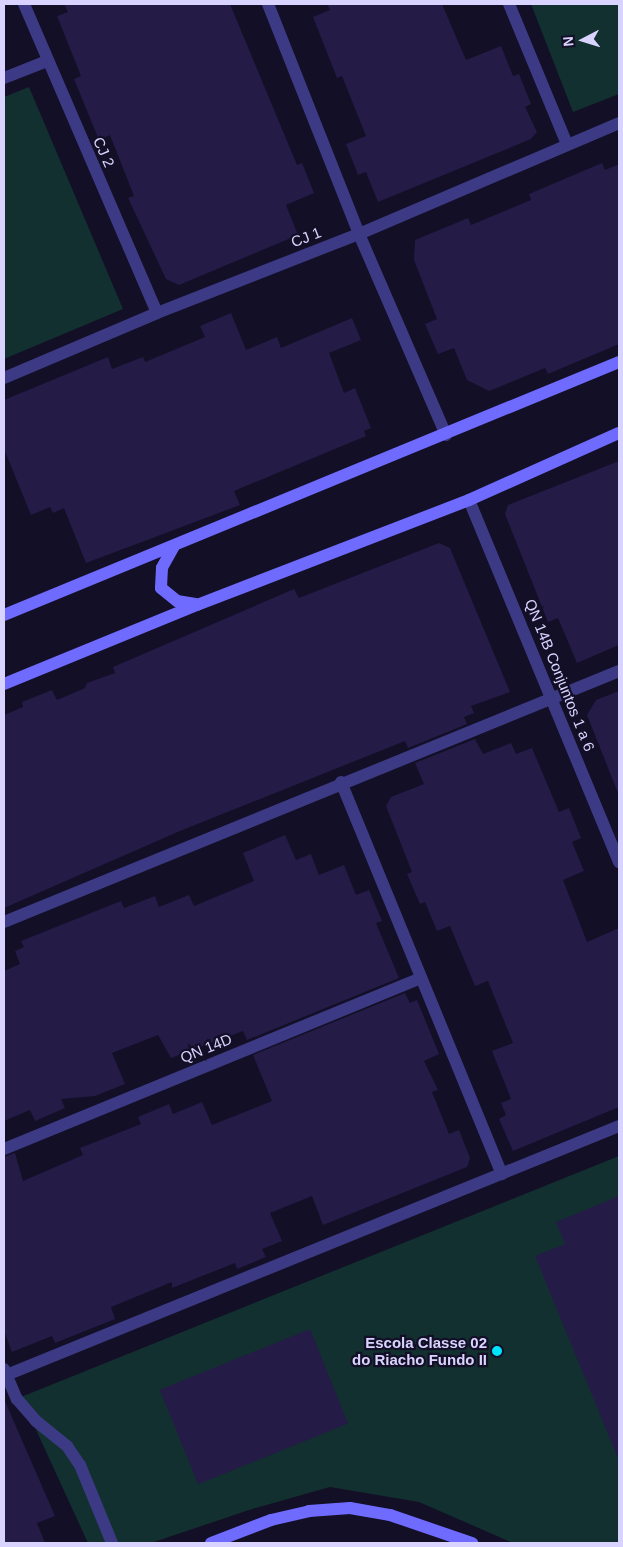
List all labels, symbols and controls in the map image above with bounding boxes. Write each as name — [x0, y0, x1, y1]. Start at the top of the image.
north arrow — [558, 15, 608, 65]
text: N — [560, 36, 576, 47]
street label: CJ 2 — [90, 134, 118, 170]
street label: CJ 1 — [288, 223, 324, 251]
street label: QN 14B Conjuntos 1 a 6 — [521, 596, 599, 754]
street label: QN 14D — [178, 1030, 234, 1066]
place label: Escola Classe 02 do Riacho Fundo II — [352, 1333, 487, 1368]
marker: Escola Classe 02 do Riacho Fundo II — [491, 1345, 503, 1357]

